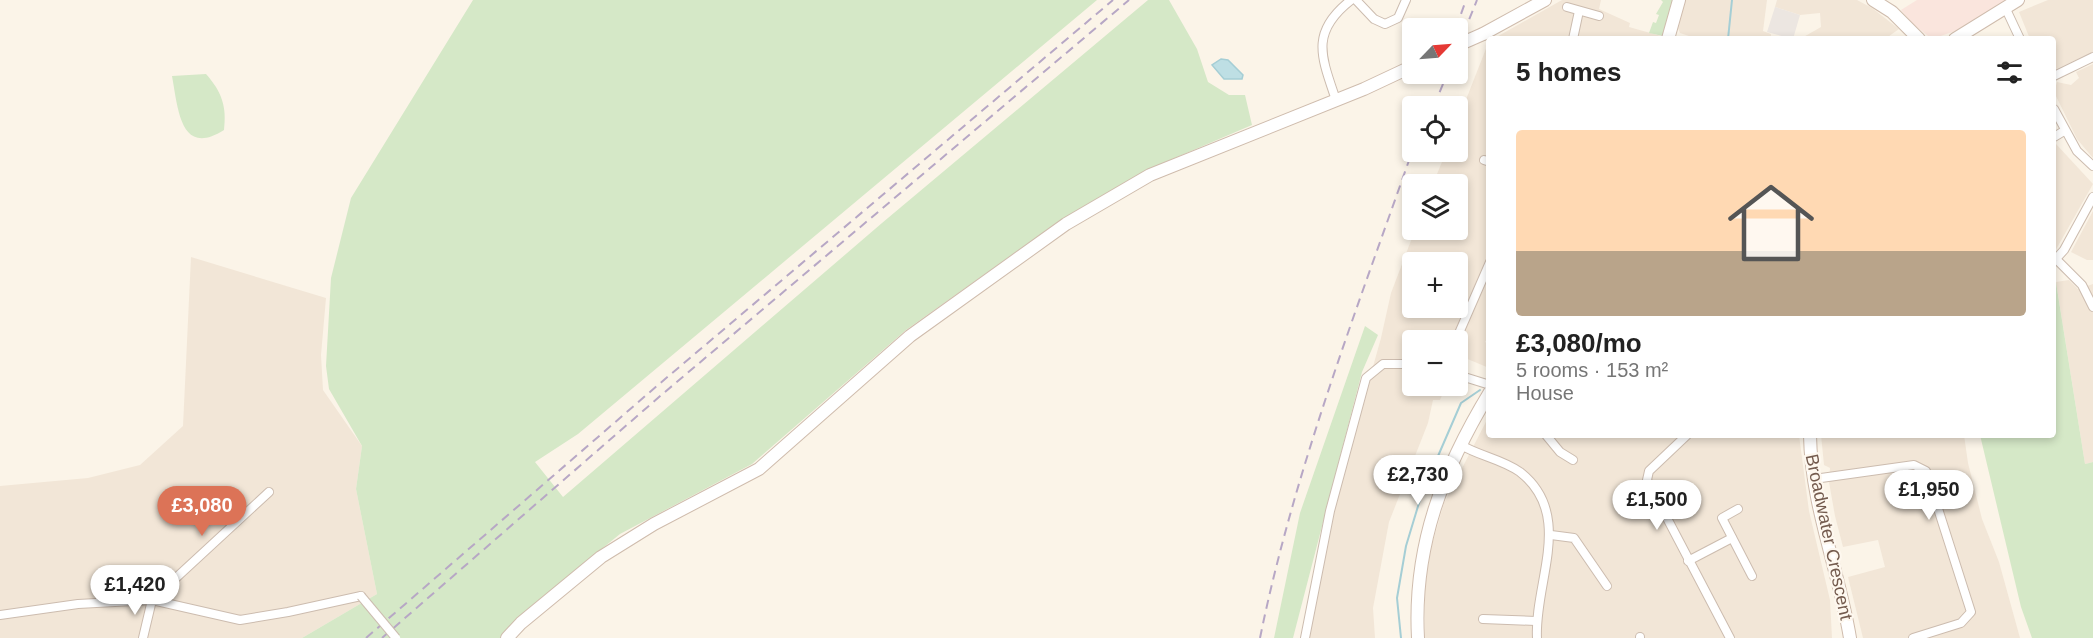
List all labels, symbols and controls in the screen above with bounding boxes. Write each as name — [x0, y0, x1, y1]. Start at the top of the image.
north arrow — [1402, 18, 1468, 84]
map controls — [1402, 18, 1468, 396]
icon: filters — [1993, 56, 2026, 89]
text: 5 homes — [1516, 57, 1622, 87]
button: locate — [1402, 96, 1468, 162]
icon: home — [1717, 169, 1825, 277]
button: layers — [1402, 174, 1468, 240]
button: + — [1402, 252, 1468, 318]
text: £3,080/mo — [1516, 328, 1642, 358]
button: − — [1402, 330, 1468, 396]
text: 5 rooms · 153 m² — [1516, 359, 1668, 381]
text: House — [1516, 382, 1574, 404]
street label: Broadwater Crescent — [1802, 452, 1856, 622]
pin: £2,730 — [1369, 455, 1467, 506]
text: £2,730 — [1387, 463, 1449, 485]
pin: £1,950 — [1880, 470, 1978, 521]
text: £1,950 — [1898, 478, 1960, 500]
pin: £1,500 — [1608, 480, 1706, 531]
pin: £3,080 — [153, 486, 251, 537]
text: £1,500 — [1626, 488, 1688, 510]
text: £3,080 — [171, 494, 233, 516]
pin: £1,420 — [86, 565, 184, 616]
text: £1,420 — [104, 573, 166, 595]

